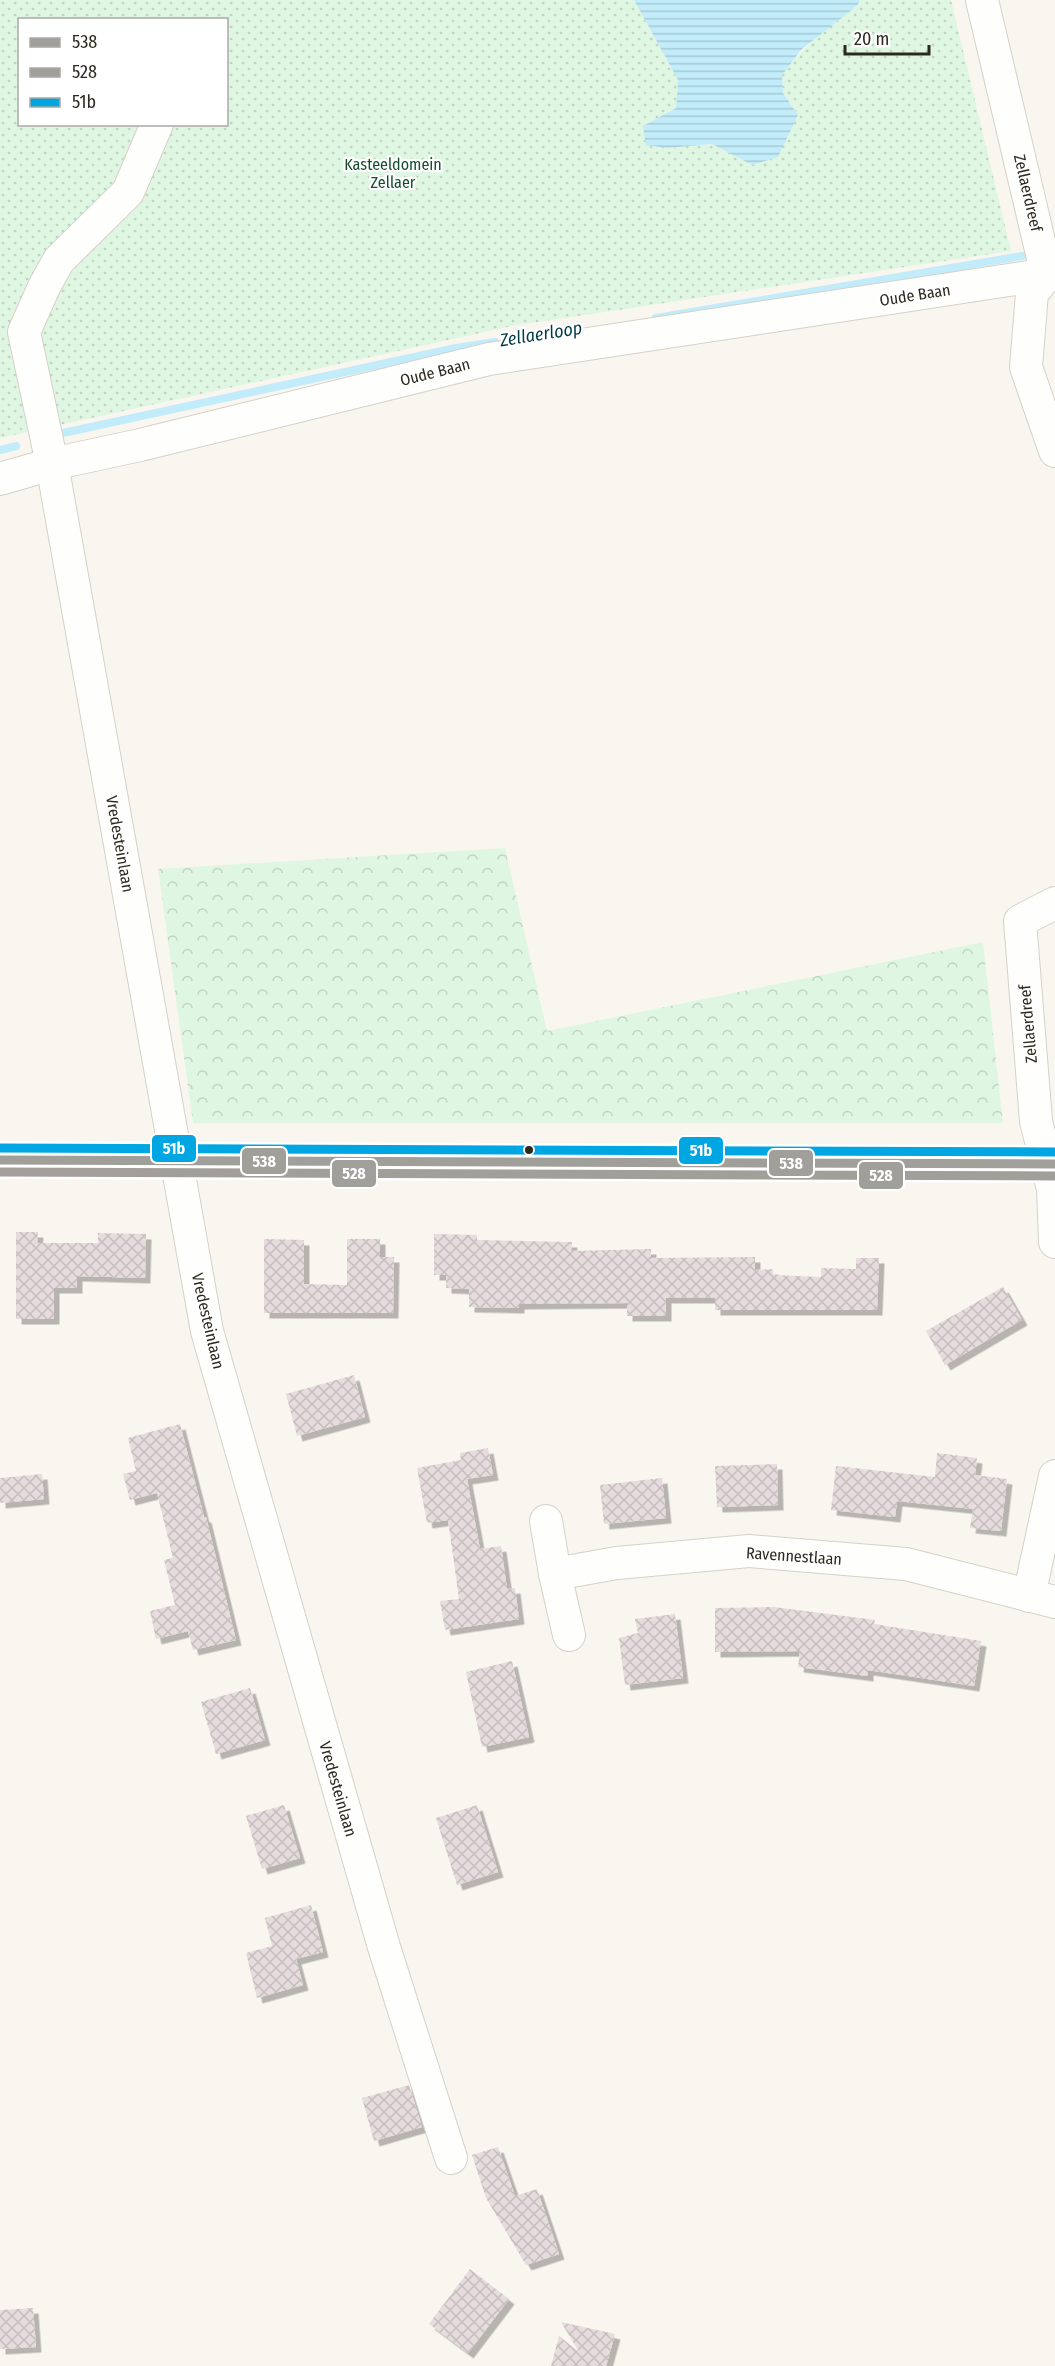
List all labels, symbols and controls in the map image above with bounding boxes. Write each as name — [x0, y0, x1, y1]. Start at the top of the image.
legend — [18, 18, 228, 126]
scale bar — [845, 18, 929, 56]
text: 20 m — [854, 28, 889, 50]
text: 538 — [72, 31, 97, 53]
text: 528 — [72, 61, 97, 83]
text: 51b — [72, 91, 96, 113]
street label: Zellaerdreef — [1010, 152, 1046, 235]
park label: Kasteeldomein Zellaer — [344, 155, 442, 192]
street label: Oude Baan — [878, 280, 952, 310]
water label: Zellaerloop — [497, 317, 584, 352]
street label: Oude Baan — [398, 354, 472, 390]
street label: Vredesteinlaan — [102, 794, 138, 894]
street label: Zellaerdreef — [1015, 983, 1041, 1064]
line badge: 51b — [151, 1134, 197, 1163]
line badge: 51b — [678, 1136, 724, 1165]
text: 51b — [163, 1139, 186, 1158]
text: 51b — [690, 1141, 713, 1160]
unlabelled marker — [523, 1144, 535, 1156]
line badge: 538 — [241, 1147, 287, 1175]
line badge: 538 — [768, 1149, 814, 1177]
text: 538 — [252, 1152, 276, 1171]
text: 538 — [779, 1154, 803, 1173]
line badge: 528 — [331, 1159, 377, 1188]
line badge: 528 — [858, 1161, 904, 1190]
text: 528 — [342, 1164, 366, 1183]
text: 528 — [869, 1166, 893, 1185]
street label: Vredesteinlaan — [188, 1271, 228, 1371]
street label: Ravennestlaan — [745, 1543, 843, 1569]
street label: Vredesteinlaan — [315, 1739, 361, 1839]

